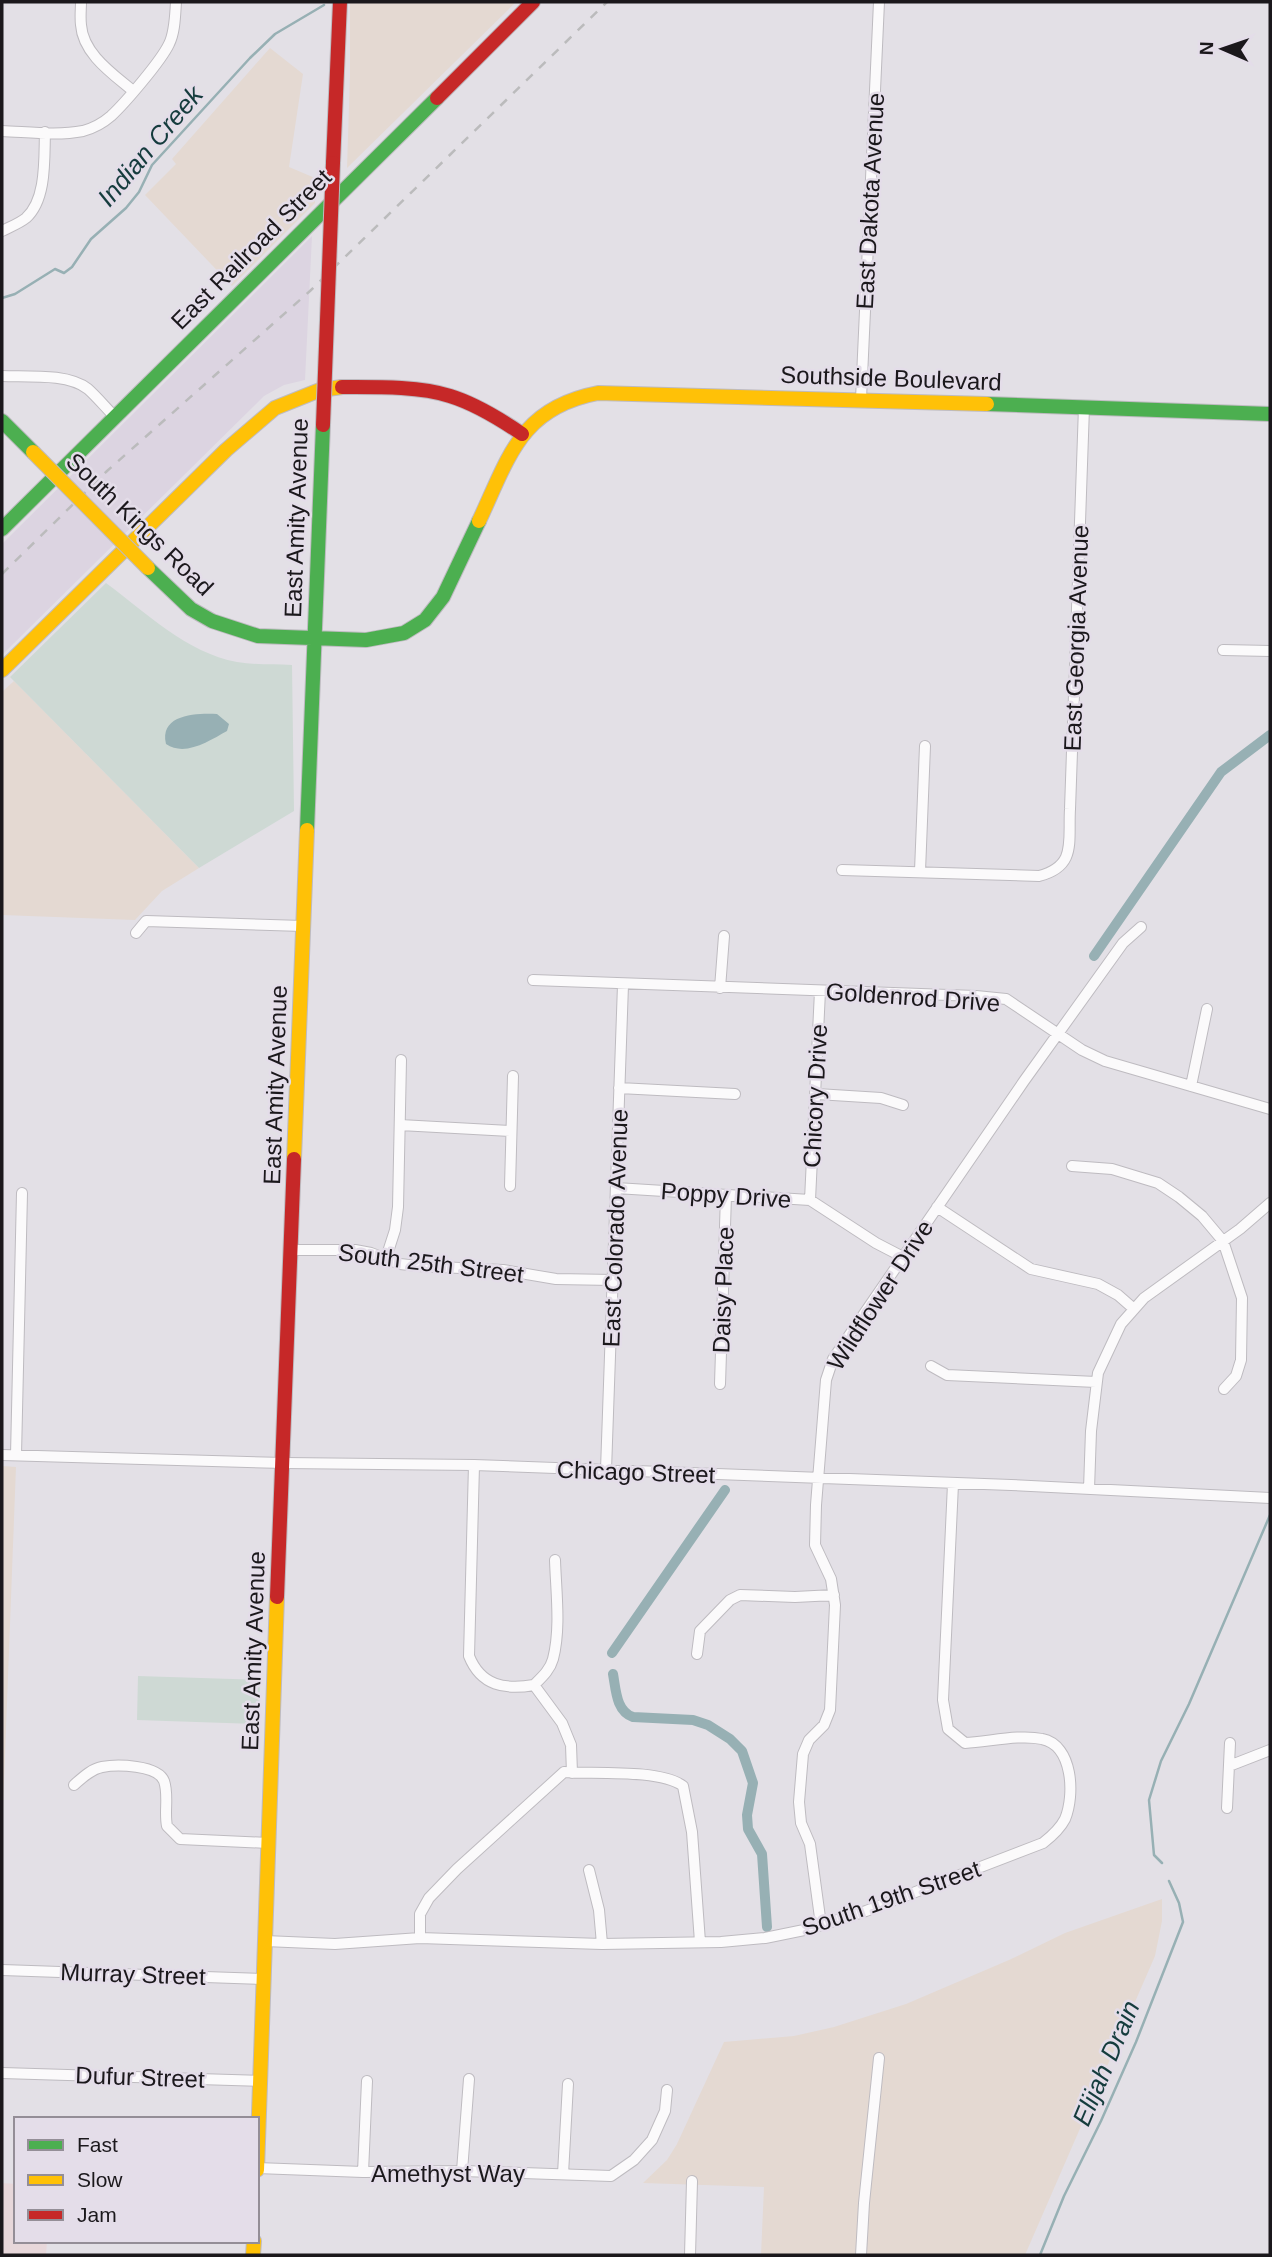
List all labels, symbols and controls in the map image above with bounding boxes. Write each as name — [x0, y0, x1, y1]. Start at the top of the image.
north arrow — [1188, 14, 1258, 84]
text: N — [1196, 41, 1217, 56]
water label: Indian Creek — [91, 78, 210, 212]
street label: East Dakota Avenue — [851, 92, 889, 310]
street label: East Railroad Street — [166, 163, 337, 334]
street label: Southside Boulevard — [780, 361, 1002, 395]
street label: East Amity Avenue — [279, 418, 313, 618]
street label: South Kings Road — [61, 447, 219, 601]
street label: East Georgia Avenue — [1059, 524, 1093, 752]
street label: Goldenrod Drive — [825, 977, 1001, 1017]
street label: East Amity Avenue — [258, 985, 292, 1185]
street label: Chicory Drive — [798, 1023, 832, 1169]
street label: East Colorado Avenue — [597, 1108, 633, 1348]
street label: Poppy Drive — [660, 1177, 792, 1213]
street label: Wildflower Drive — [821, 1215, 939, 1375]
street label: Daisy Place — [707, 1226, 739, 1354]
street label: South 25th Street — [337, 1238, 526, 1288]
street label: Chicago Street — [556, 1456, 716, 1488]
street label: East Amity Avenue — [236, 1551, 270, 1751]
street label: South 19th Street — [798, 1855, 984, 1941]
street label: Murray Street — [60, 1958, 206, 1990]
water label: Elijah Drain — [1066, 1996, 1146, 2130]
street label: Dufur Street — [75, 2061, 205, 2093]
legend — [14, 2117, 259, 2243]
text: Fast — [77, 2133, 118, 2156]
street label: Amethyst Way — [371, 2160, 525, 2187]
text: Slow — [77, 2168, 123, 2191]
text: Jam — [77, 2203, 117, 2226]

